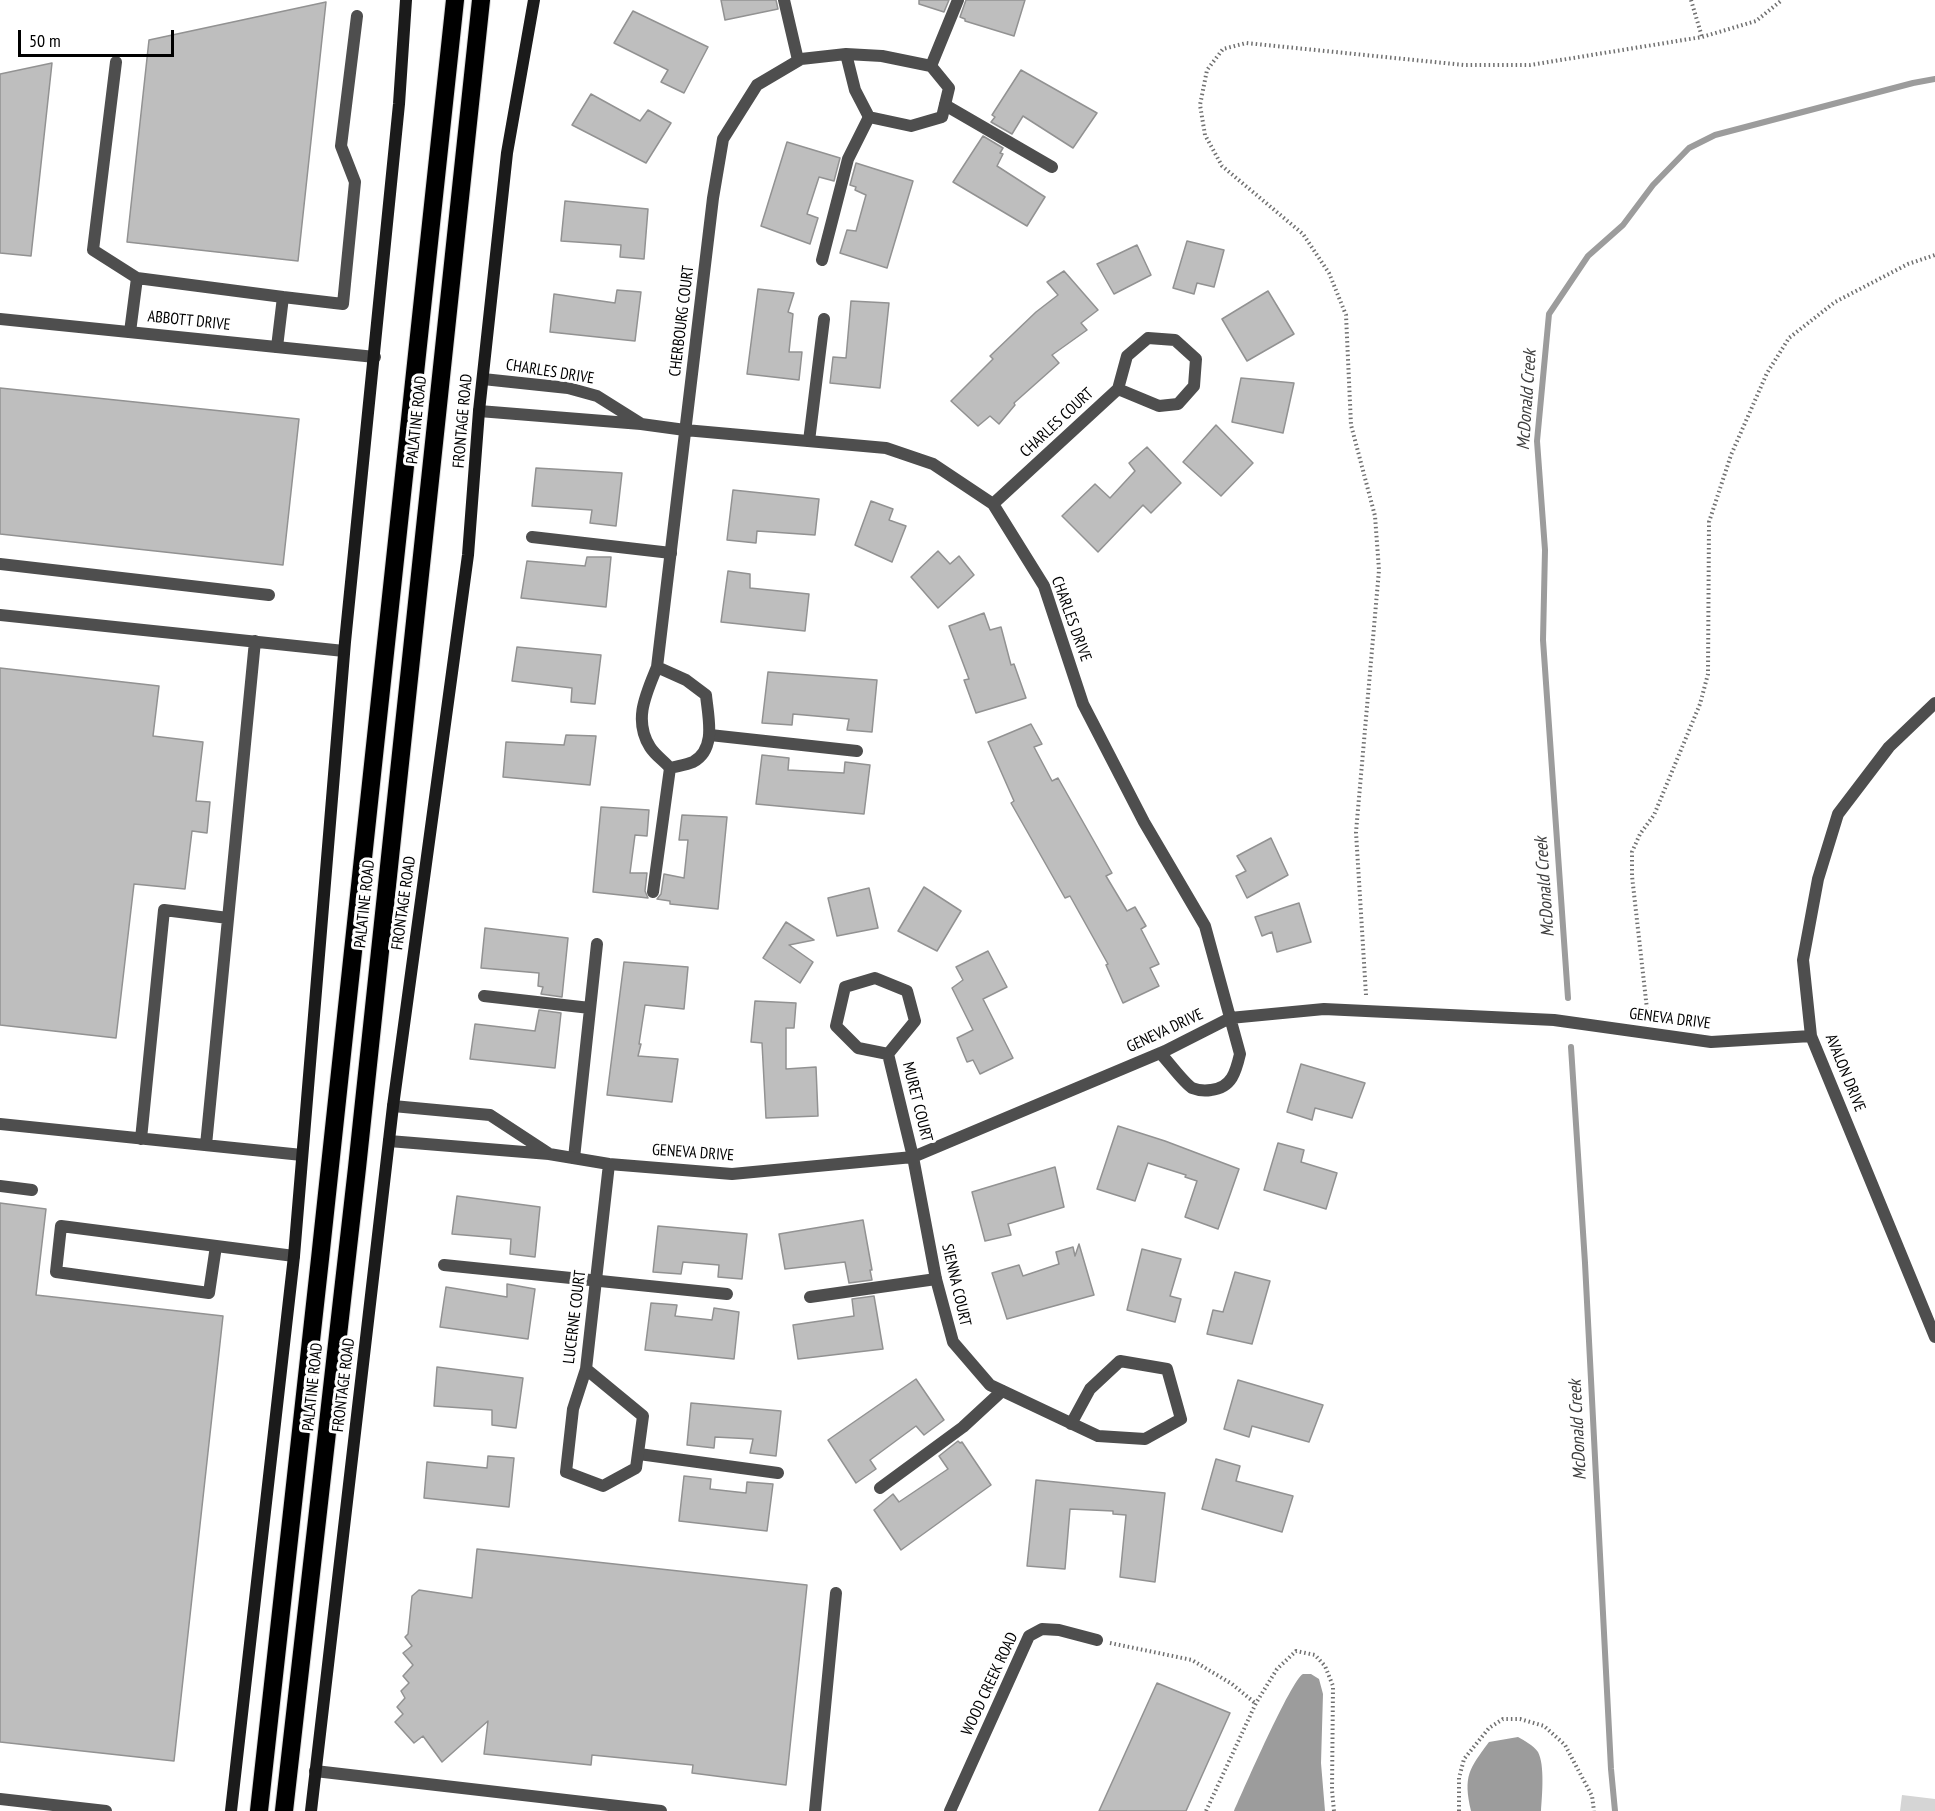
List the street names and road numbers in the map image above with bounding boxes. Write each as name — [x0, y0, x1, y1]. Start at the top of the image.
street label: CHERBOURG COURT — [666, 264, 698, 378]
street label: ABBOTT DRIVE — [147, 307, 231, 335]
street label: CHARLES DRIVE — [505, 356, 595, 388]
street label: FRONTAGE ROAD — [449, 373, 477, 469]
street label: PALATINE ROAD — [403, 375, 431, 465]
street label: CHARLES COURT — [1016, 384, 1098, 462]
street label: CHARLES DRIVE — [1047, 574, 1095, 664]
street label: FRONTAGE ROAD — [388, 855, 420, 951]
street label: PALATINE ROAD — [351, 859, 379, 949]
street label: GENEVA DRIVE — [1628, 1004, 1712, 1034]
street label: GENEVA DRIVE — [1124, 1005, 1206, 1057]
street label: AVALON DRIVE — [1821, 1031, 1869, 1115]
street label: MURET COURT — [898, 1060, 936, 1144]
street label: GENEVA DRIVE — [651, 1141, 735, 1165]
street label: SIENNA COURT — [937, 1242, 975, 1328]
street label: LUCERNE COURT — [560, 1269, 590, 1365]
street label: FRONTAGE ROAD — [329, 1337, 359, 1433]
street label: PALATINE ROAD — [299, 1342, 327, 1432]
street label: WOOD CREEK ROAD — [958, 1629, 1022, 1739]

